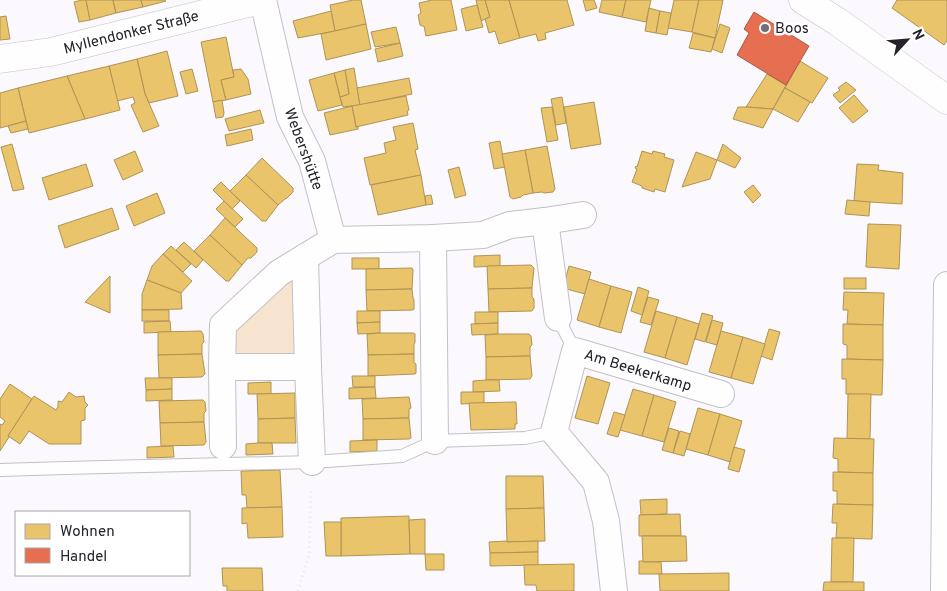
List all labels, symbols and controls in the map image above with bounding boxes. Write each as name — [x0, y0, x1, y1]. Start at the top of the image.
street label: Myllendonker Straße — [62, 7, 201, 59]
north arrow — [882, 15, 932, 65]
place label: Boos — [775, 20, 809, 39]
marker: Boos — [759, 22, 771, 34]
text: N — [907, 27, 927, 43]
street label: Webershütte — [279, 106, 326, 193]
street label: Am Beekerkamp — [582, 346, 694, 397]
legend — [15, 511, 190, 576]
text: Wohnen — [60, 523, 115, 542]
text: Handel — [60, 548, 107, 567]

